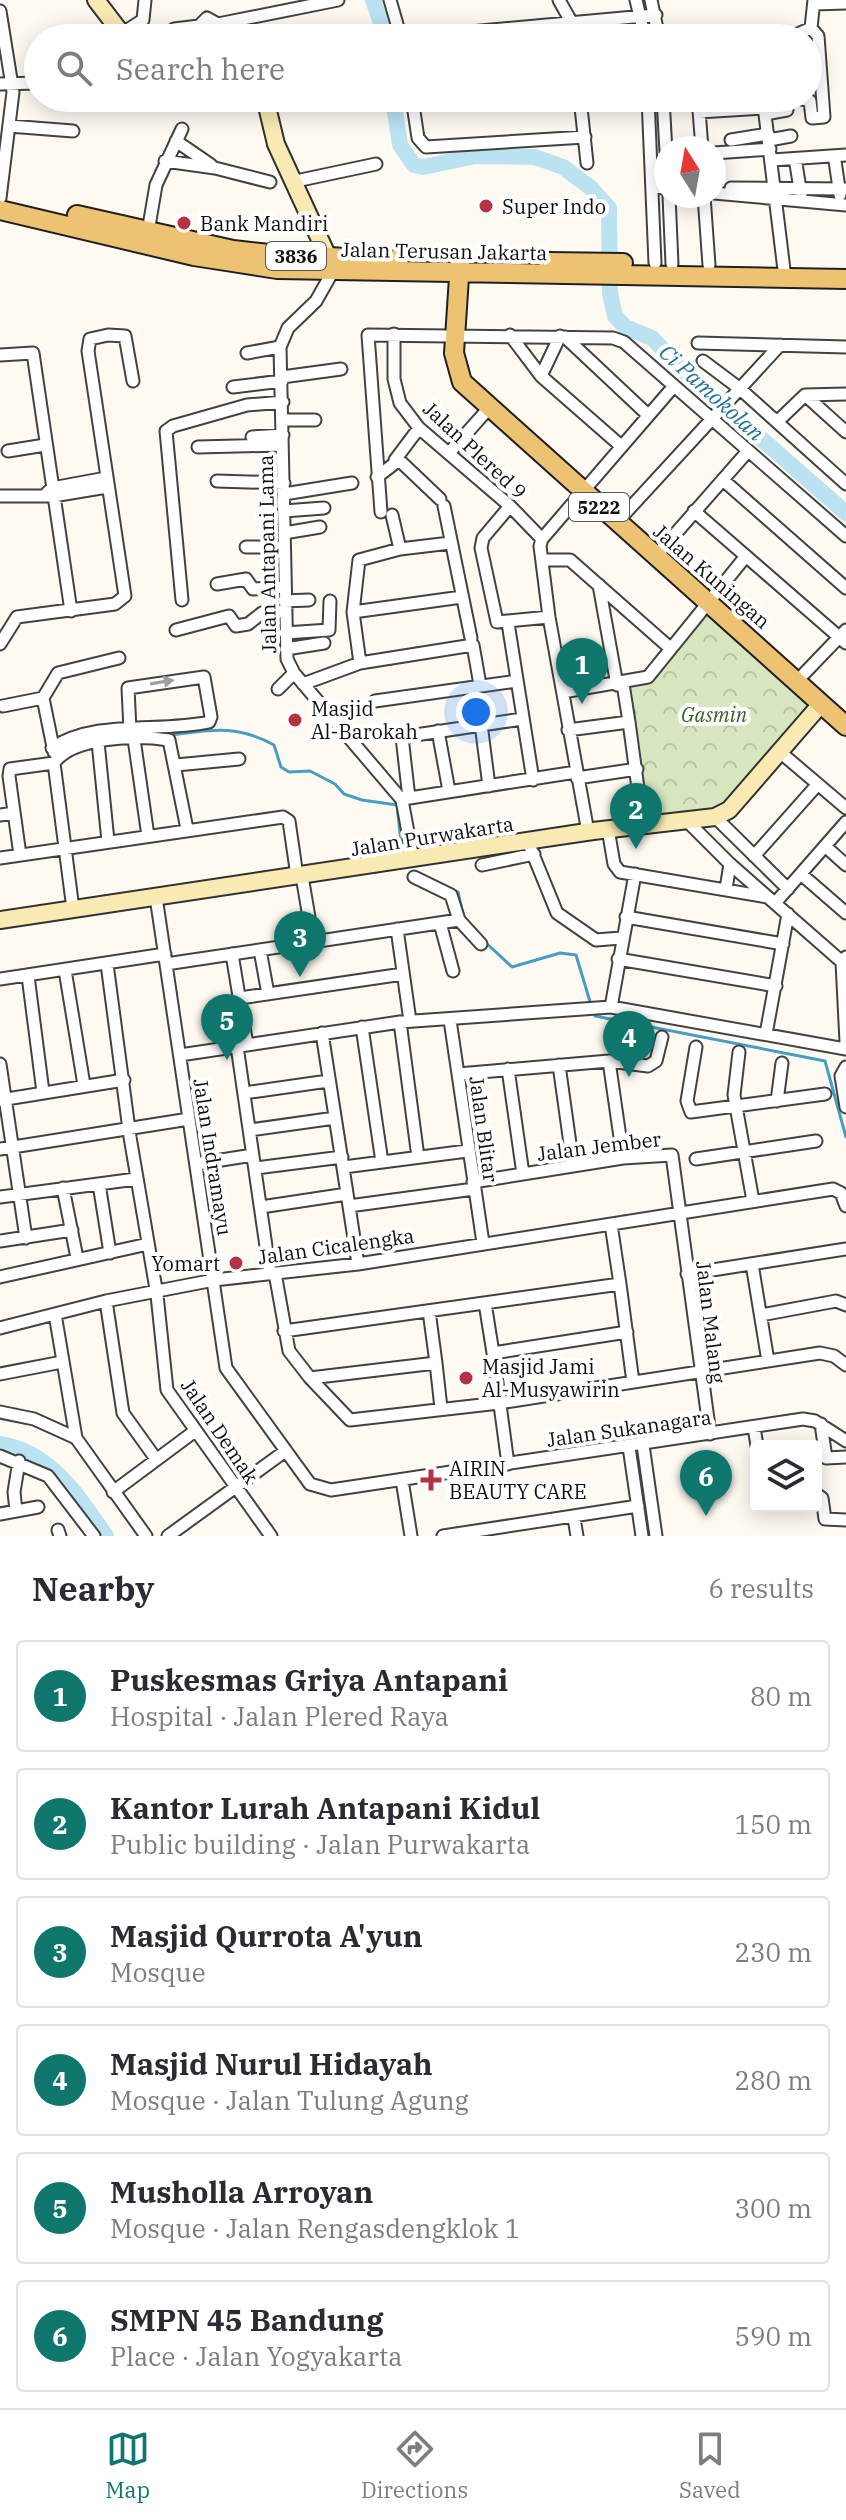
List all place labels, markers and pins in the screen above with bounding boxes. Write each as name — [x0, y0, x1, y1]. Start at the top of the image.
place label: Super Indo — [502, 193, 606, 220]
marker: Super Indo — [477, 197, 495, 215]
place label: Bank Mandiri — [200, 210, 328, 237]
marker: Bank Mandiri — [175, 214, 193, 232]
pin: 1 — [556, 638, 608, 704]
place label: Masjid Al-Barokah — [311, 695, 418, 745]
marker: Masjid Al-Barokah — [286, 711, 304, 729]
pin: 2 — [610, 783, 662, 849]
pin: 3 — [274, 911, 326, 977]
pin: 5 — [201, 994, 253, 1060]
pin: 4 — [603, 1011, 655, 1077]
place label: Yomart — [151, 1250, 220, 1277]
marker: Yomart — [227, 1254, 245, 1272]
place label: Masjid Jami Al-Musyawirin — [482, 1353, 620, 1403]
marker: Masjid Jami Al-Musyawirin — [457, 1369, 475, 1387]
pin: 6 — [680, 1450, 732, 1516]
place label: AIRIN BEAUTY CARE — [449, 1455, 586, 1505]
marker: AIRIN BEAUTY CARE — [420, 1469, 442, 1491]

